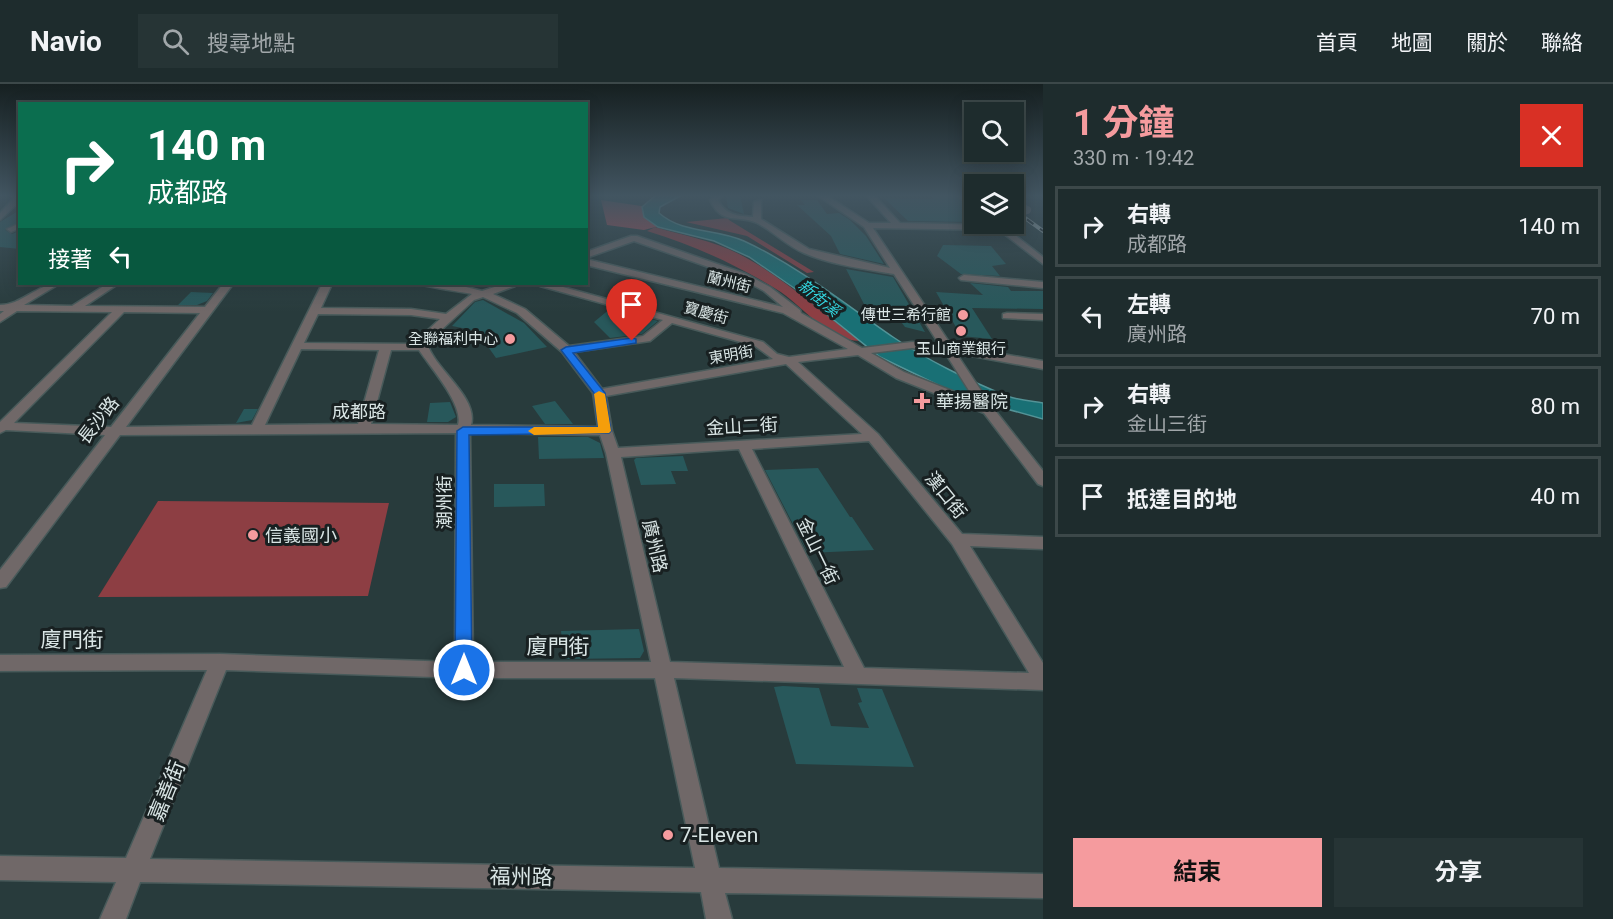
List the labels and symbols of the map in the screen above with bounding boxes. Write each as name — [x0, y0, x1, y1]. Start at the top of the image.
street label: 蘭州街 — [705, 268, 753, 296]
water label: 新街溪 — [794, 276, 845, 322]
pin — [606, 279, 657, 341]
street label: 寶慶街 — [682, 298, 730, 328]
place label: 傳世三希行館 — [861, 306, 951, 324]
marker: 傳世三希行館 — [956, 308, 970, 322]
marker: 玉山商業銀行 — [954, 324, 968, 338]
place label: 全聯福利中心 — [408, 330, 498, 348]
marker: 全聯福利中心 — [503, 332, 517, 346]
place label: 玉山商業銀行 — [916, 340, 1006, 358]
street label: 東明街 — [707, 342, 755, 368]
place label: 華揚醫院 — [936, 391, 1008, 412]
street label: 長沙路 — [73, 392, 123, 448]
marker: 華揚醫院 — [913, 392, 931, 410]
street label: 成都路 — [332, 401, 386, 422]
street label: 金山二街 — [705, 414, 779, 438]
street label: 漢口街 — [921, 467, 971, 523]
street label: 潮州街 — [434, 475, 455, 529]
street label: 金山一街 — [793, 514, 843, 588]
street label: 廣州路 — [639, 517, 671, 575]
place label: 信義國小 — [265, 525, 337, 546]
marker: 信義國小 — [246, 528, 260, 542]
street label: 廈門街 — [41, 628, 104, 652]
street label: 廈門街 — [527, 635, 590, 659]
position arrow — [432, 638, 496, 702]
street label: 嘉善街 — [144, 757, 190, 825]
place label: 7-Eleven — [680, 823, 758, 847]
marker: 7-Eleven — [661, 828, 675, 842]
street label: 福州路 — [489, 864, 553, 890]

